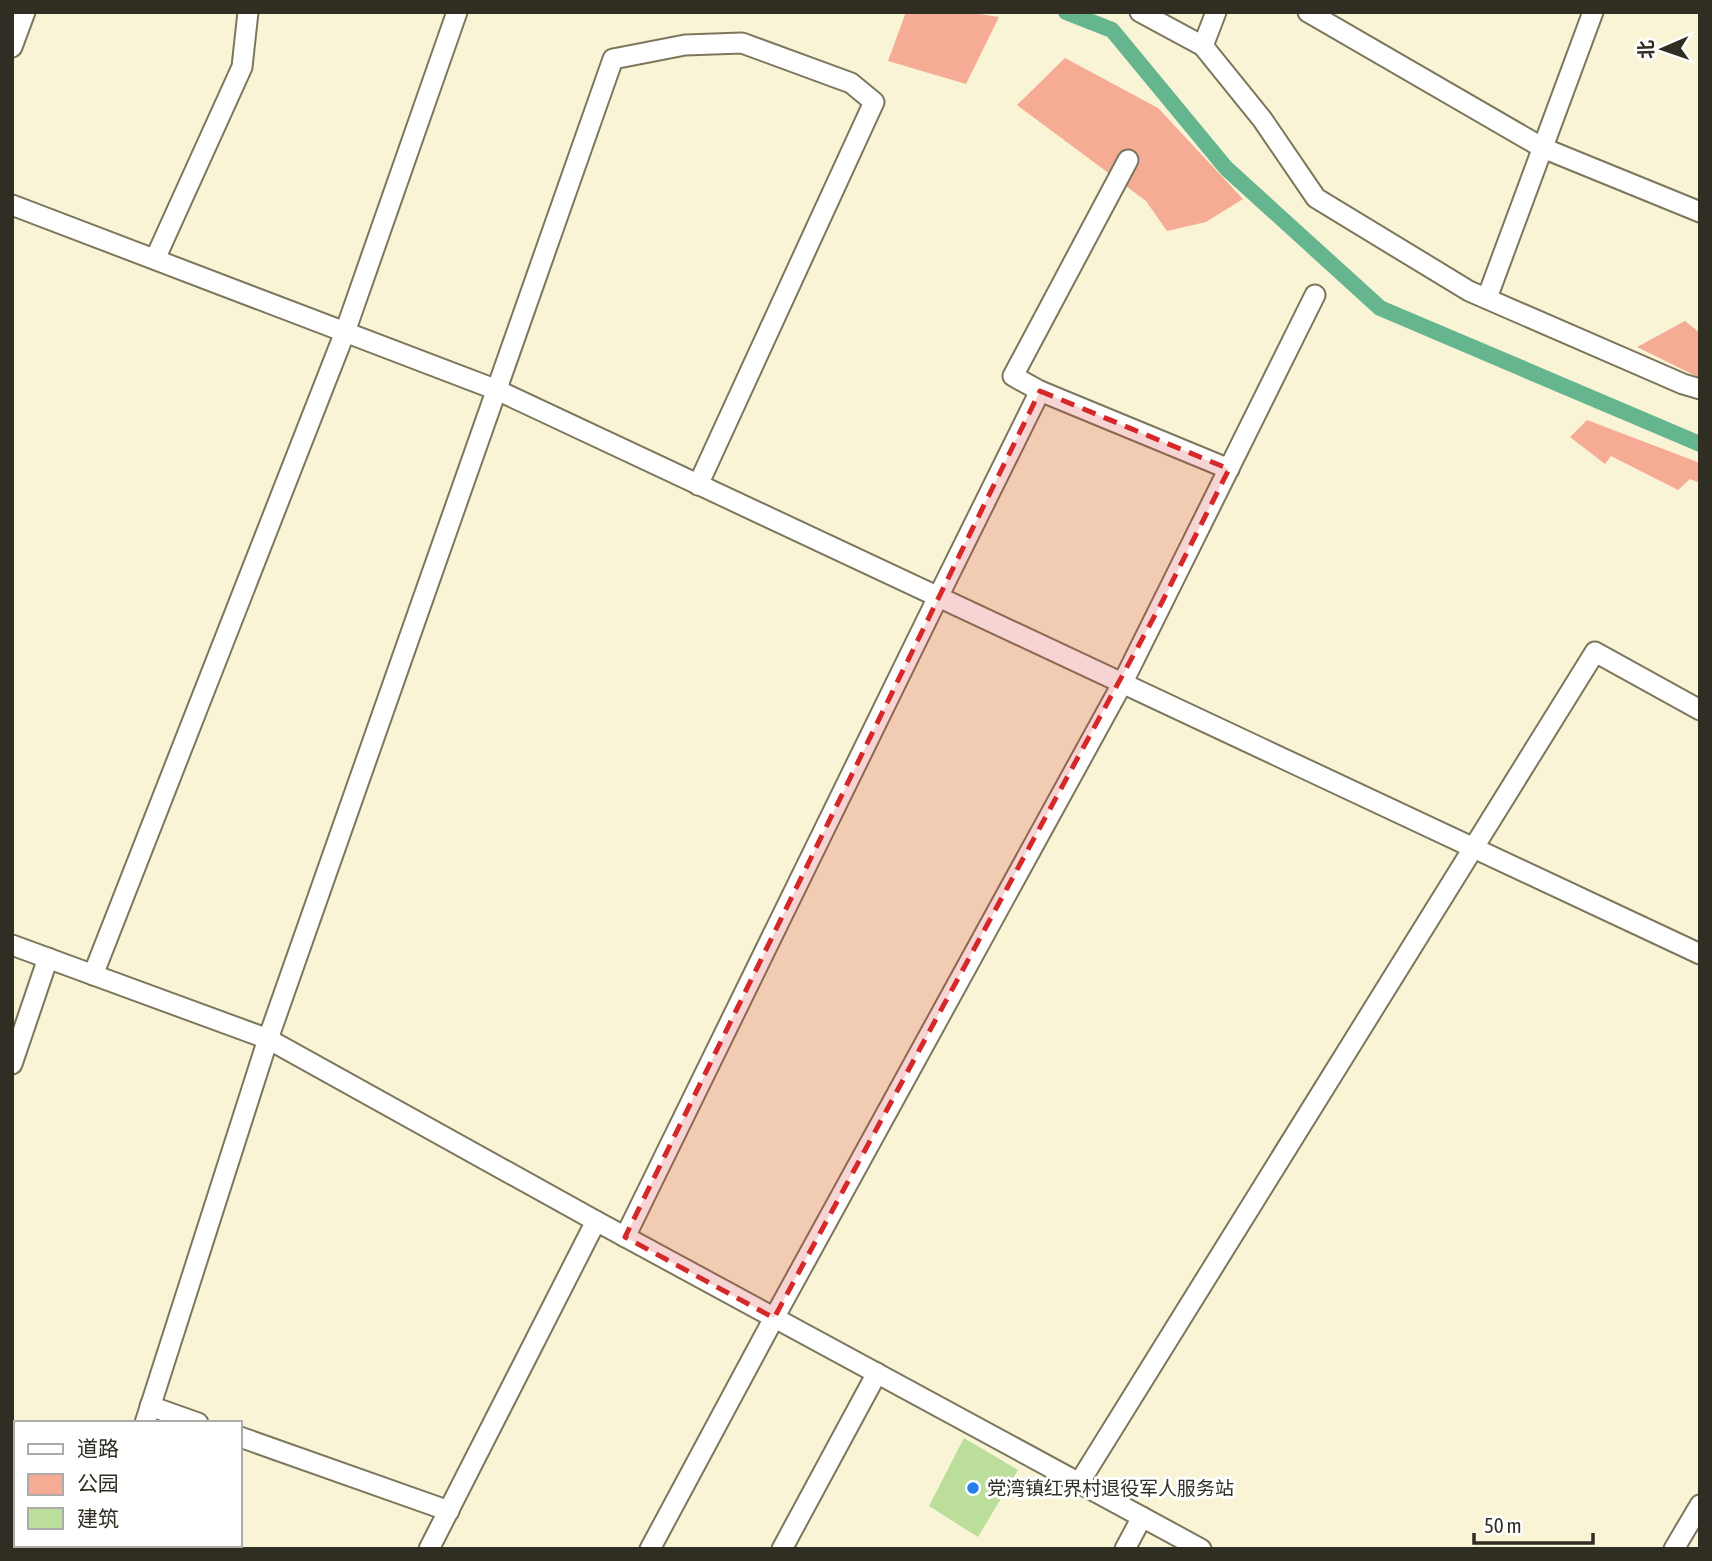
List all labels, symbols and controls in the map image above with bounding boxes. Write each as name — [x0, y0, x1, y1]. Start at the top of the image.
north arrow — [1628, 14, 1698, 84]
text: 北 — [1635, 40, 1657, 59]
legend — [14, 1421, 242, 1547]
text: 道路 — [77, 1436, 119, 1460]
text: 公园 — [77, 1471, 119, 1495]
place label: 党湾镇红界村退役军人服务站 — [987, 1477, 1234, 1499]
marker: 党湾镇红界村退役军人服务站 — [965, 1480, 981, 1496]
scale bar — [1474, 1502, 1593, 1546]
text: 建筑 — [77, 1506, 119, 1530]
text: 50 m — [1484, 1513, 1522, 1537]

